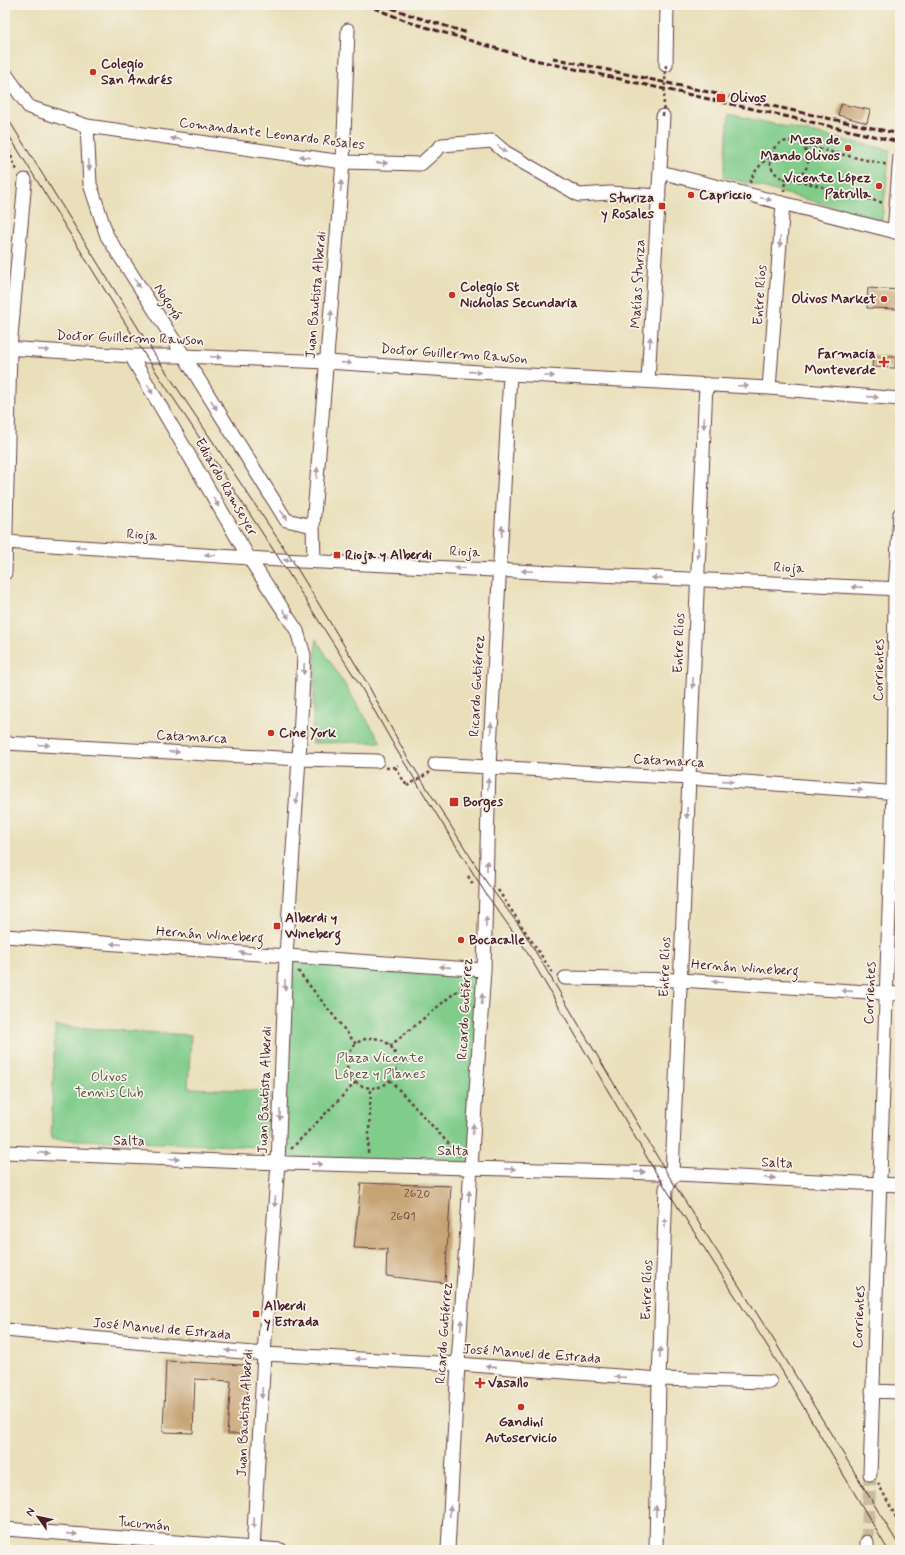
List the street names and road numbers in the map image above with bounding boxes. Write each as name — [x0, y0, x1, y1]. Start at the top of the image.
street label: Comandante Leonardo Rosales — [178, 114, 366, 154]
street label: Juan Bautista Alberdi — [301, 231, 331, 359]
street label: Matías Sturiza — [627, 239, 649, 329]
street label: Entre Ríos — [749, 264, 771, 326]
street label: Nogoyá — [148, 280, 186, 325]
street label: Doctor Guillermo Rawson — [56, 326, 204, 350]
street label: Doctor Guillermo Rawson — [380, 340, 528, 368]
street label: Eduardo Ramseyer — [191, 435, 261, 539]
street label: Rioja — [126, 525, 159, 545]
street label: Rioja — [449, 542, 481, 562]
street label: Rioja — [773, 558, 805, 578]
street label: Entre Ríos — [669, 612, 689, 674]
street label: Ricardo Gutiérrez — [465, 635, 489, 737]
street label: Corrientes — [869, 638, 889, 702]
street label: Catamarca — [156, 726, 228, 748]
street label: Catamarca — [633, 750, 705, 772]
street label: Hernán Wineberg — [155, 922, 264, 950]
street label: Entre Ríos — [655, 936, 675, 998]
street label: Hernán Wineberg — [690, 955, 799, 983]
street label: Ricardo Gutiérrez — [453, 958, 477, 1060]
street label: Corrientes — [860, 961, 880, 1025]
street label: Juan Bautista Alberdi — [254, 1026, 276, 1154]
street label: Salta — [113, 1131, 145, 1151]
street label: Salta — [437, 1142, 469, 1160]
street label: Salta — [761, 1153, 793, 1173]
street label: Entre Ríos — [637, 1259, 657, 1321]
street label: Ricardo Gutiérrez — [431, 1281, 457, 1385]
street label: Corrientes — [849, 1285, 869, 1349]
street label: José Manuel de Estrada — [92, 1314, 232, 1344]
street label: José Manuel de Estrada — [462, 1340, 602, 1368]
street label: Juan Bautista Alberdi — [233, 1349, 257, 1477]
street label: Tucumán — [117, 1513, 171, 1535]

